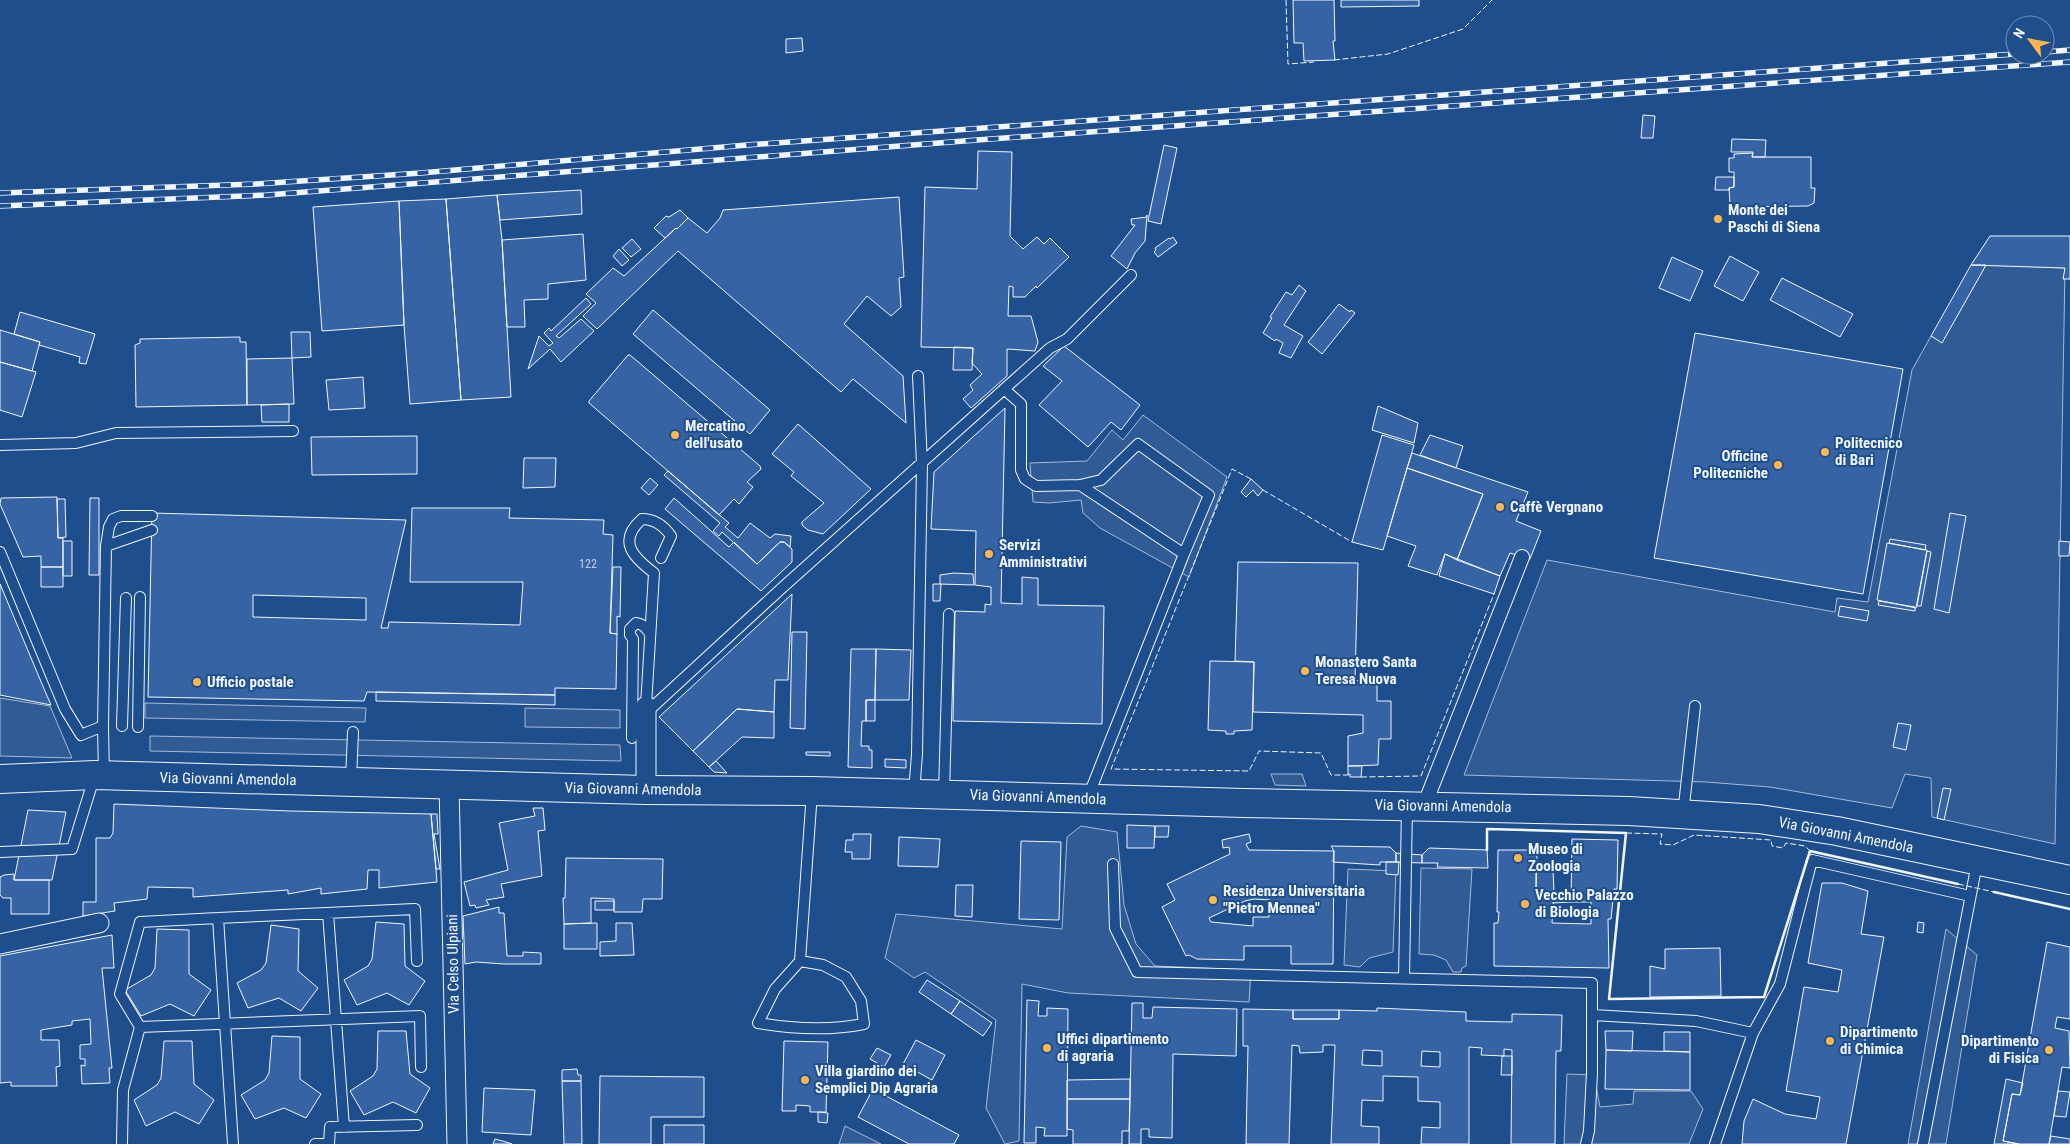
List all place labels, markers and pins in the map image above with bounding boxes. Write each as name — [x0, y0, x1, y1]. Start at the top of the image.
place label: Monte dei Paschi di Siena — [1728, 201, 1820, 236]
marker: Monte dei Paschi di Siena — [1712, 213, 1724, 225]
place label: Mercatino dell'usato — [685, 417, 746, 452]
marker: Mercatino dell'usato — [669, 429, 681, 441]
place label: Politecnico di Bari — [1835, 434, 1903, 469]
marker: Politecnico di Bari — [1819, 446, 1831, 458]
place label: Officine Politecniche — [1693, 447, 1768, 482]
marker: Officine Politecniche — [1772, 459, 1784, 471]
place label: Caffè Vergnano — [1510, 498, 1603, 516]
marker: Caffè Vergnano — [1494, 501, 1506, 513]
place label: Servizi Amministrativi — [999, 536, 1087, 571]
marker: Servizi Amministrativi — [983, 548, 995, 560]
place label: Monastero Santa Teresa Nuova — [1315, 653, 1417, 688]
marker: Monastero Santa Teresa Nuova — [1299, 665, 1311, 677]
place label: Ufficio postale — [207, 673, 294, 691]
marker: Ufficio postale — [191, 676, 203, 688]
place label: Museo di Zoologia — [1528, 840, 1583, 875]
marker: Museo di Zoologia — [1512, 852, 1524, 864]
place label: Residenza Universitaria "Pietro Mennea" — [1223, 882, 1365, 917]
place label: Vecchio Palazzo di Biologia — [1535, 886, 1634, 921]
marker: Residenza Universitaria "Pietro Mennea" — [1207, 894, 1219, 906]
marker: Vecchio Palazzo di Biologia — [1519, 898, 1531, 910]
place label: Dipartimento di Chimica — [1840, 1023, 1918, 1058]
place label: Uffici dipartimento di agraria — [1057, 1030, 1169, 1065]
place label: Dipartimento di Fisica — [1961, 1032, 2039, 1067]
marker: Dipartimento di Chimica — [1824, 1035, 1836, 1047]
marker: Uffici dipartimento di agraria — [1041, 1042, 1053, 1054]
marker: Dipartimento di Fisica — [2043, 1044, 2055, 1056]
place label: Villa giardino dei Semplici Dip Agraria — [815, 1062, 938, 1097]
marker: Villa giardino dei Semplici Dip Agraria — [799, 1074, 811, 1086]

